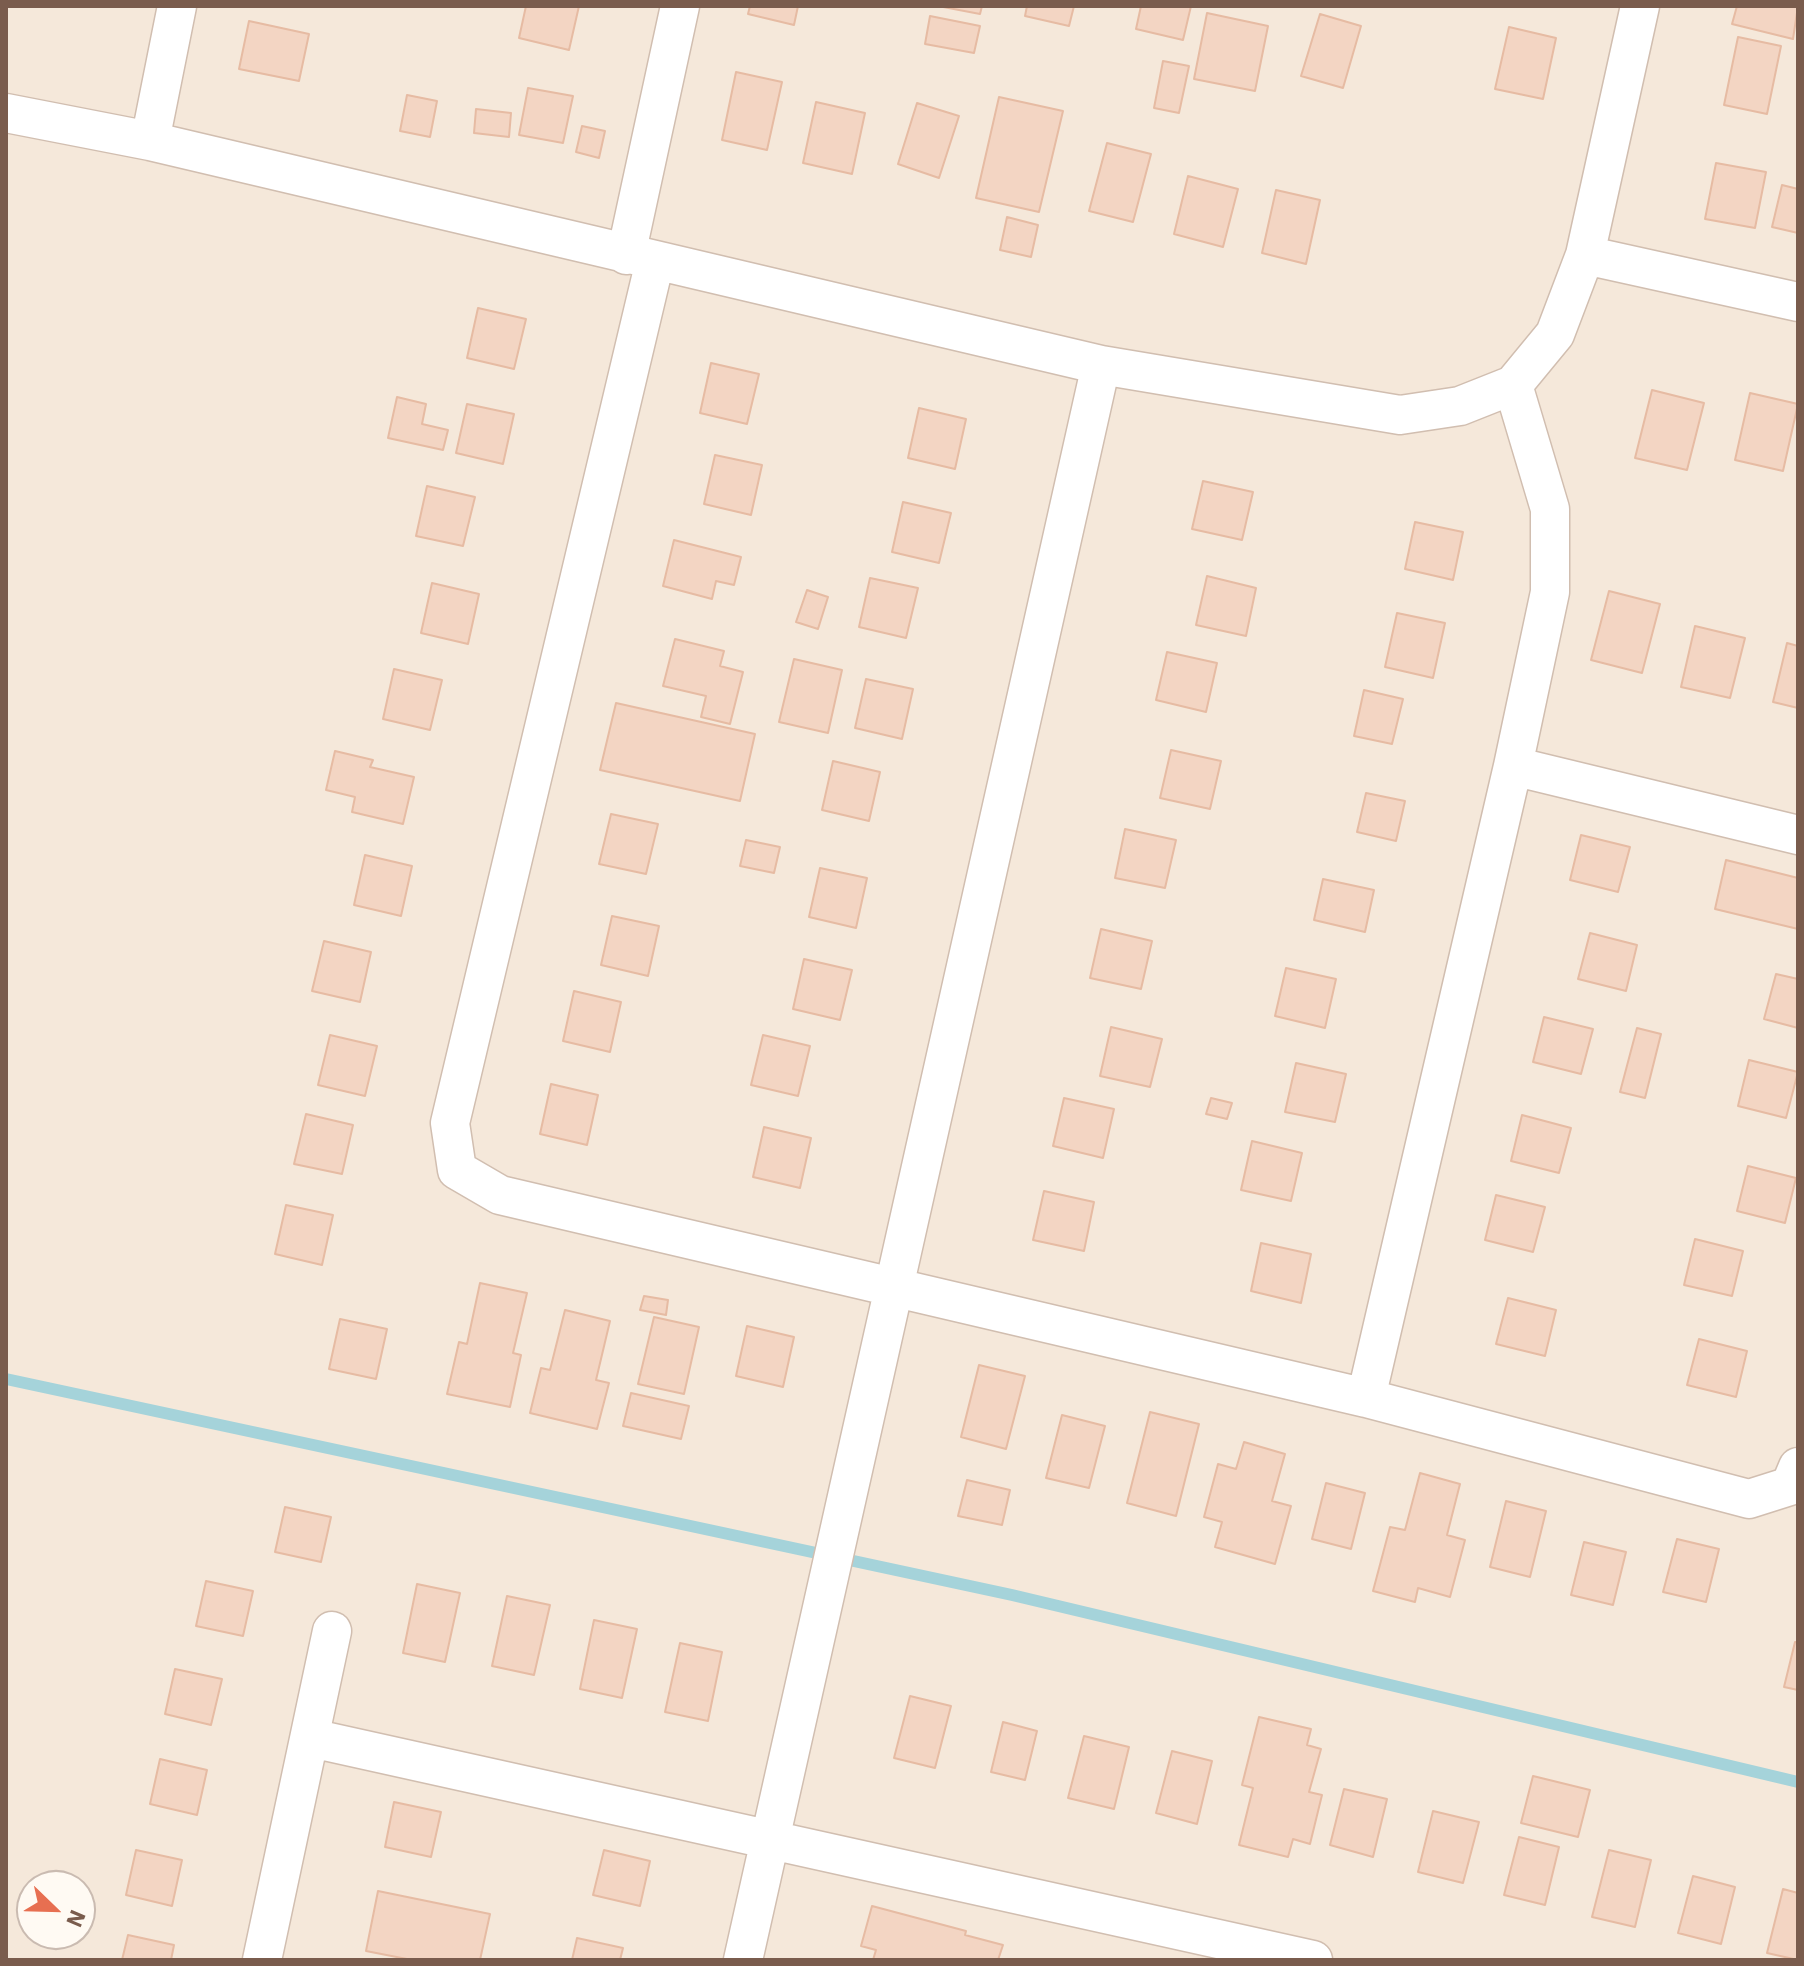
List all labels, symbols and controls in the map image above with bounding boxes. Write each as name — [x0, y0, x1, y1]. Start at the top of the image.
north arrow — [16, 1870, 96, 1950]
text: N — [60, 1906, 93, 1932]

